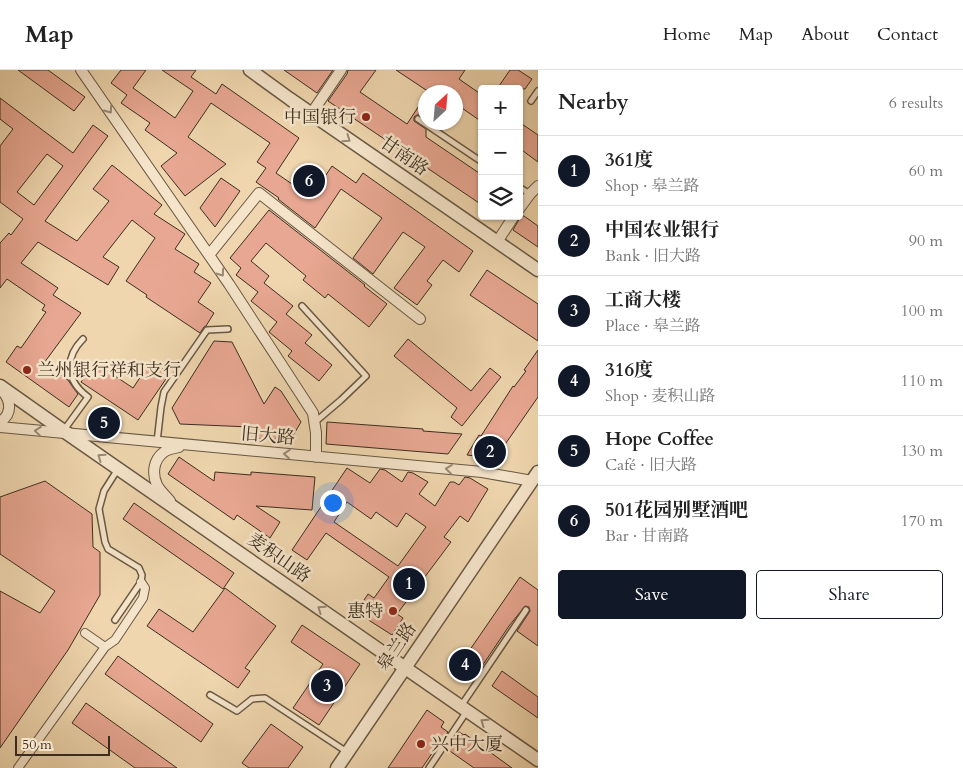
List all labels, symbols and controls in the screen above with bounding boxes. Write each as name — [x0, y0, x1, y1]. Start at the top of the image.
text: Map — [25, 18, 74, 51]
text: Home — [663, 22, 711, 47]
text: Map — [739, 22, 773, 47]
text: About — [801, 22, 849, 47]
text: Contact — [877, 22, 938, 47]
north arrow — [418, 85, 463, 130]
map controls — [478, 85, 523, 220]
button: + — [478, 85, 523, 130]
text: Nearby — [558, 88, 629, 117]
text: 6 results — [889, 92, 943, 114]
one-way arrow — [103, 105, 112, 114]
place label: 中国银行 — [284, 105, 356, 130]
marker: 中国银行 — [360, 111, 372, 123]
street label: 甘南路 — [375, 130, 433, 182]
button: − — [478, 130, 523, 175]
one-way arrow — [341, 133, 351, 142]
text: 361度 — [605, 147, 653, 173]
text: 1 — [570, 160, 578, 182]
text: 60 m — [909, 160, 943, 182]
pin: 6 — [293, 162, 325, 200]
button: layers — [478, 175, 523, 220]
text: Shop · 皋兰路 — [605, 175, 700, 197]
text: 中国农业银行 — [605, 217, 719, 243]
text: 2 — [570, 230, 578, 252]
text: 90 m — [909, 230, 943, 252]
text: Bank · 旧大路 — [605, 245, 701, 267]
one-way arrow — [215, 267, 224, 277]
text: 工商大楼 — [605, 287, 681, 313]
text: 3 — [570, 300, 578, 322]
text: 100 m — [901, 300, 943, 322]
text: Place · 皋兰路 — [605, 315, 701, 337]
text: 316度 — [605, 357, 653, 383]
place label: 兰州银行祥和支行 — [37, 358, 181, 383]
marker: 兰州银行祥和支行 — [21, 364, 33, 376]
text: 4 — [570, 370, 578, 392]
text: 110 m — [901, 370, 943, 392]
text: Shop · 麦积山路 — [605, 385, 716, 407]
pin: 5 — [88, 404, 120, 442]
street label: 旧大路 — [240, 421, 296, 451]
one-way arrow — [34, 426, 42, 437]
text: Hope Coffee — [605, 426, 714, 452]
pin: 2 — [474, 433, 506, 471]
text: 5 — [570, 440, 578, 462]
text: 130 m — [901, 440, 943, 462]
one-way arrow — [283, 449, 291, 460]
one-way arrow — [98, 454, 107, 463]
text: Café · 旧大路 — [605, 454, 697, 476]
one-way arrow — [445, 464, 453, 475]
your location — [320, 490, 346, 516]
text: 501花园别墅酒吧 — [605, 497, 748, 523]
text: 6 — [570, 510, 578, 532]
text: 170 m — [901, 510, 943, 532]
text: Bar · 甘南路 — [605, 525, 689, 547]
street label: 麦积山路 — [242, 527, 316, 589]
pin: 1 — [393, 565, 425, 603]
button: Save — [558, 570, 746, 619]
button: Share — [756, 570, 943, 619]
place label: 惠特 — [347, 599, 383, 624]
marker: 惠特 — [387, 605, 399, 617]
one-way arrow — [318, 606, 327, 615]
street label: 皋兰路 — [372, 618, 422, 676]
pin: 4 — [449, 646, 481, 684]
pin: 3 — [311, 667, 343, 705]
one-way arrow — [480, 719, 490, 728]
place label: 兴中大厦 — [431, 732, 503, 757]
scale bar — [15, 733, 110, 756]
text: 50 m — [22, 735, 52, 754]
marker: 兴中大厦 — [415, 738, 427, 750]

